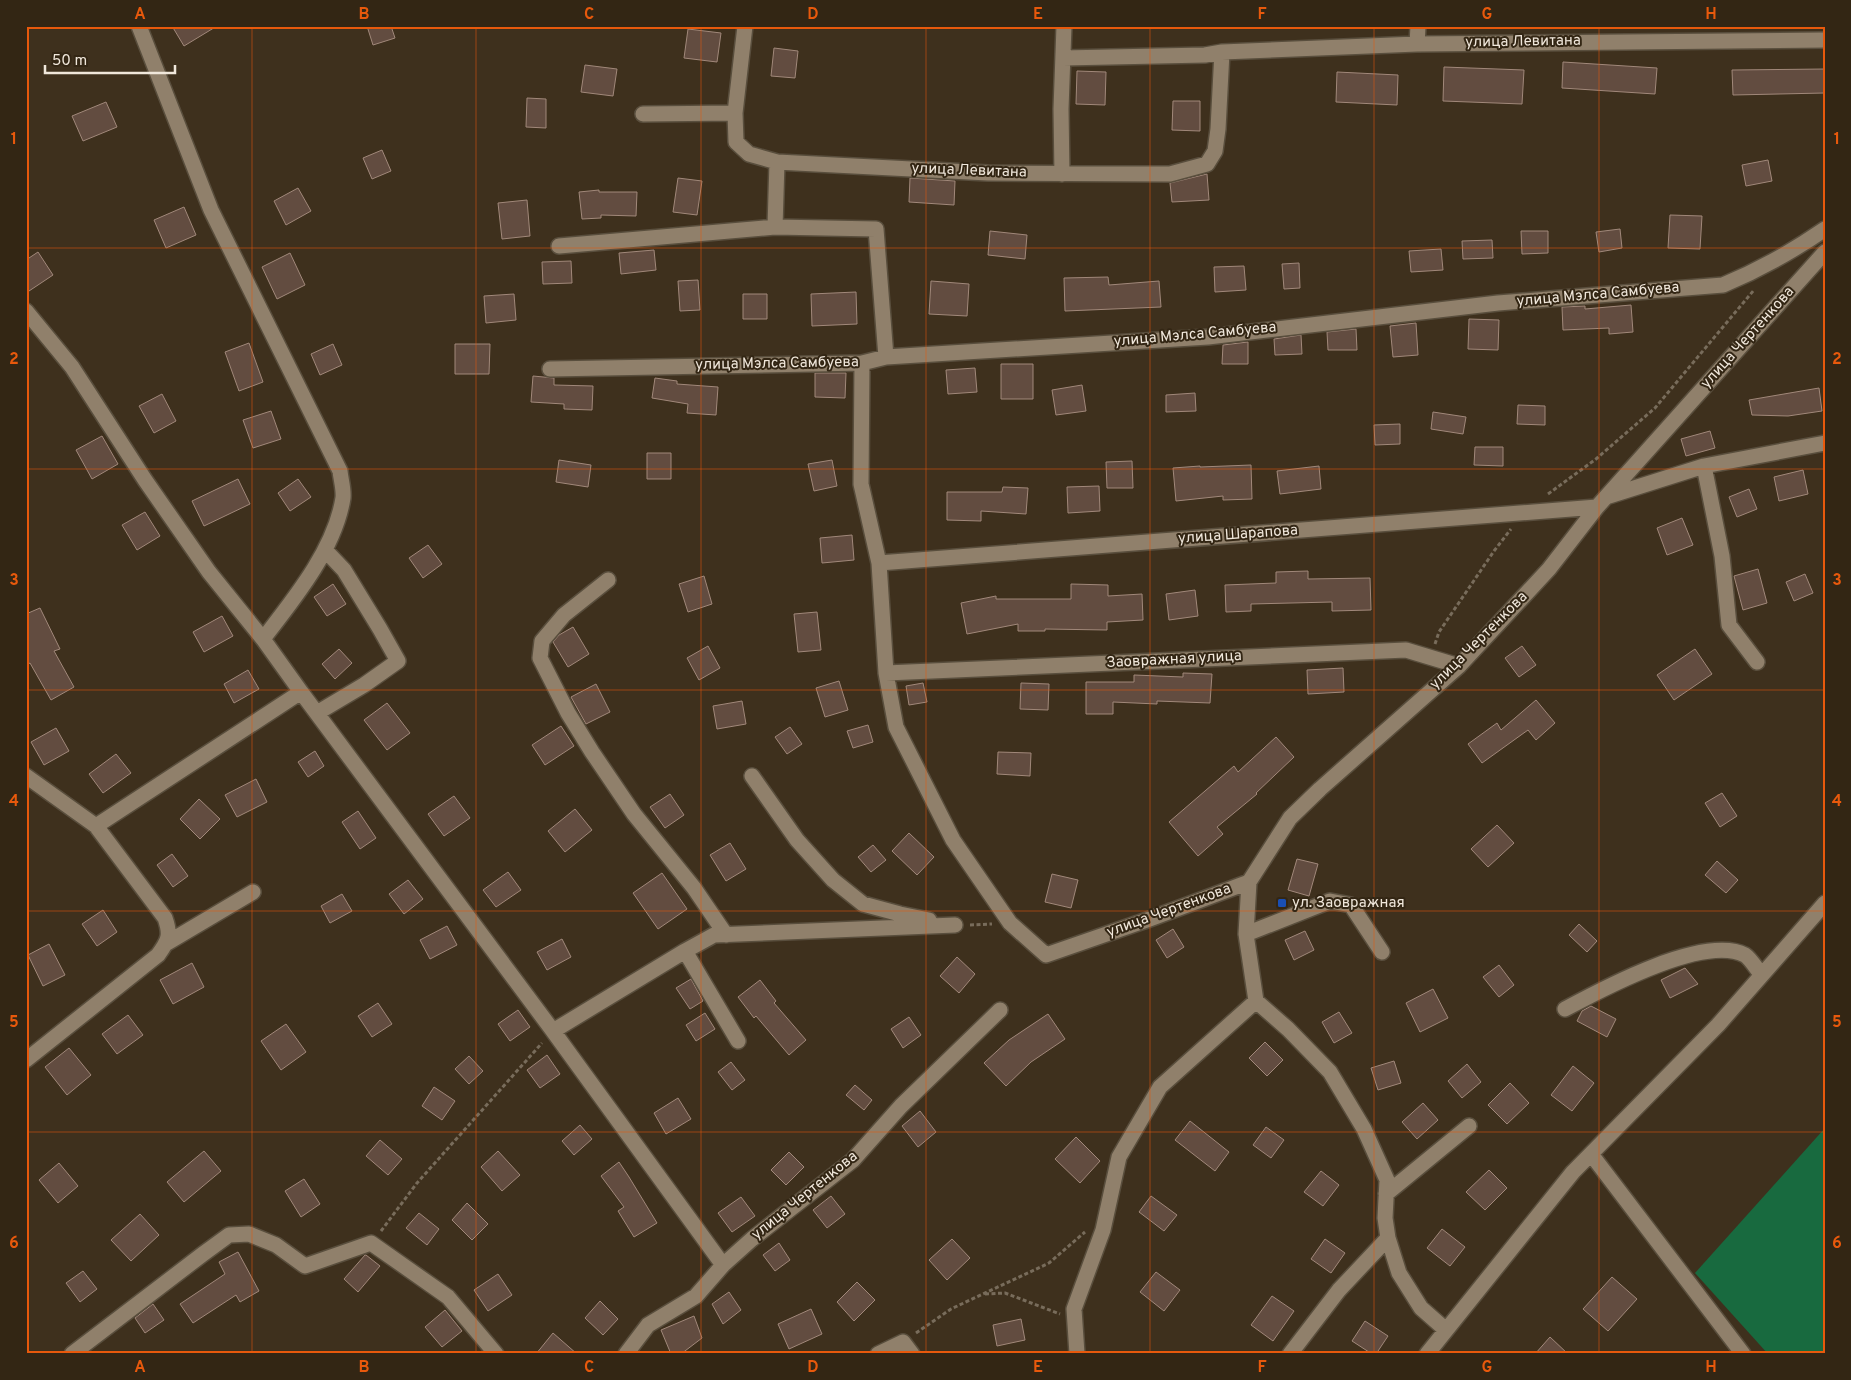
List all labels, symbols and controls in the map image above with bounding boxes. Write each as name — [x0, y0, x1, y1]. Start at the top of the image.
text: A — [134, 5, 146, 25]
text: B — [358, 5, 370, 25]
text: C — [584, 5, 594, 25]
text: D — [807, 5, 819, 25]
text: E — [1033, 5, 1043, 25]
text: F — [1257, 5, 1267, 25]
text: G — [1482, 5, 1492, 25]
text: H — [1705, 5, 1717, 25]
street label: улица Левитана — [1465, 31, 1581, 53]
scale bar — [45, 42, 175, 74]
text: 50 m — [52, 52, 87, 71]
text: 1 — [11, 130, 17, 150]
text: 1 — [1834, 130, 1840, 150]
street label: улица Левитана — [911, 159, 1027, 183]
street label: улица Мэлса Самбуева — [1516, 278, 1680, 312]
street label: улица Чертенкова — [1697, 283, 1799, 393]
street label: улица Мэлса Самбуева — [1113, 318, 1277, 352]
text: 2 — [9, 350, 19, 370]
text: 2 — [1832, 350, 1842, 370]
street label: улица Мэлса Самбуева — [695, 353, 859, 375]
street label: улица Шарапова — [1177, 521, 1299, 549]
text: 3 — [9, 571, 19, 591]
text: 3 — [1832, 571, 1842, 591]
street label: улица Чертенкова — [1426, 588, 1532, 694]
street label: Заовражная улица — [1106, 647, 1242, 673]
text: 4 — [9, 792, 19, 812]
text: 4 — [1832, 792, 1842, 812]
street label: улица Чертенкова — [1104, 880, 1234, 942]
place label: ул. Заовражная — [1292, 894, 1405, 913]
marker: ул. Заовражная — [1276, 897, 1288, 909]
text: 5 — [9, 1013, 19, 1033]
text: 5 — [1832, 1013, 1842, 1033]
street label: улица Чертенкова — [748, 1147, 862, 1245]
text: 6 — [9, 1234, 19, 1254]
text: 6 — [1832, 1234, 1842, 1254]
text: A — [134, 1358, 146, 1378]
text: B — [358, 1358, 370, 1378]
text: C — [584, 1358, 594, 1378]
text: D — [807, 1358, 819, 1378]
text: E — [1033, 1358, 1043, 1378]
text: F — [1257, 1358, 1267, 1378]
text: G — [1482, 1358, 1492, 1378]
text: H — [1705, 1358, 1717, 1378]

